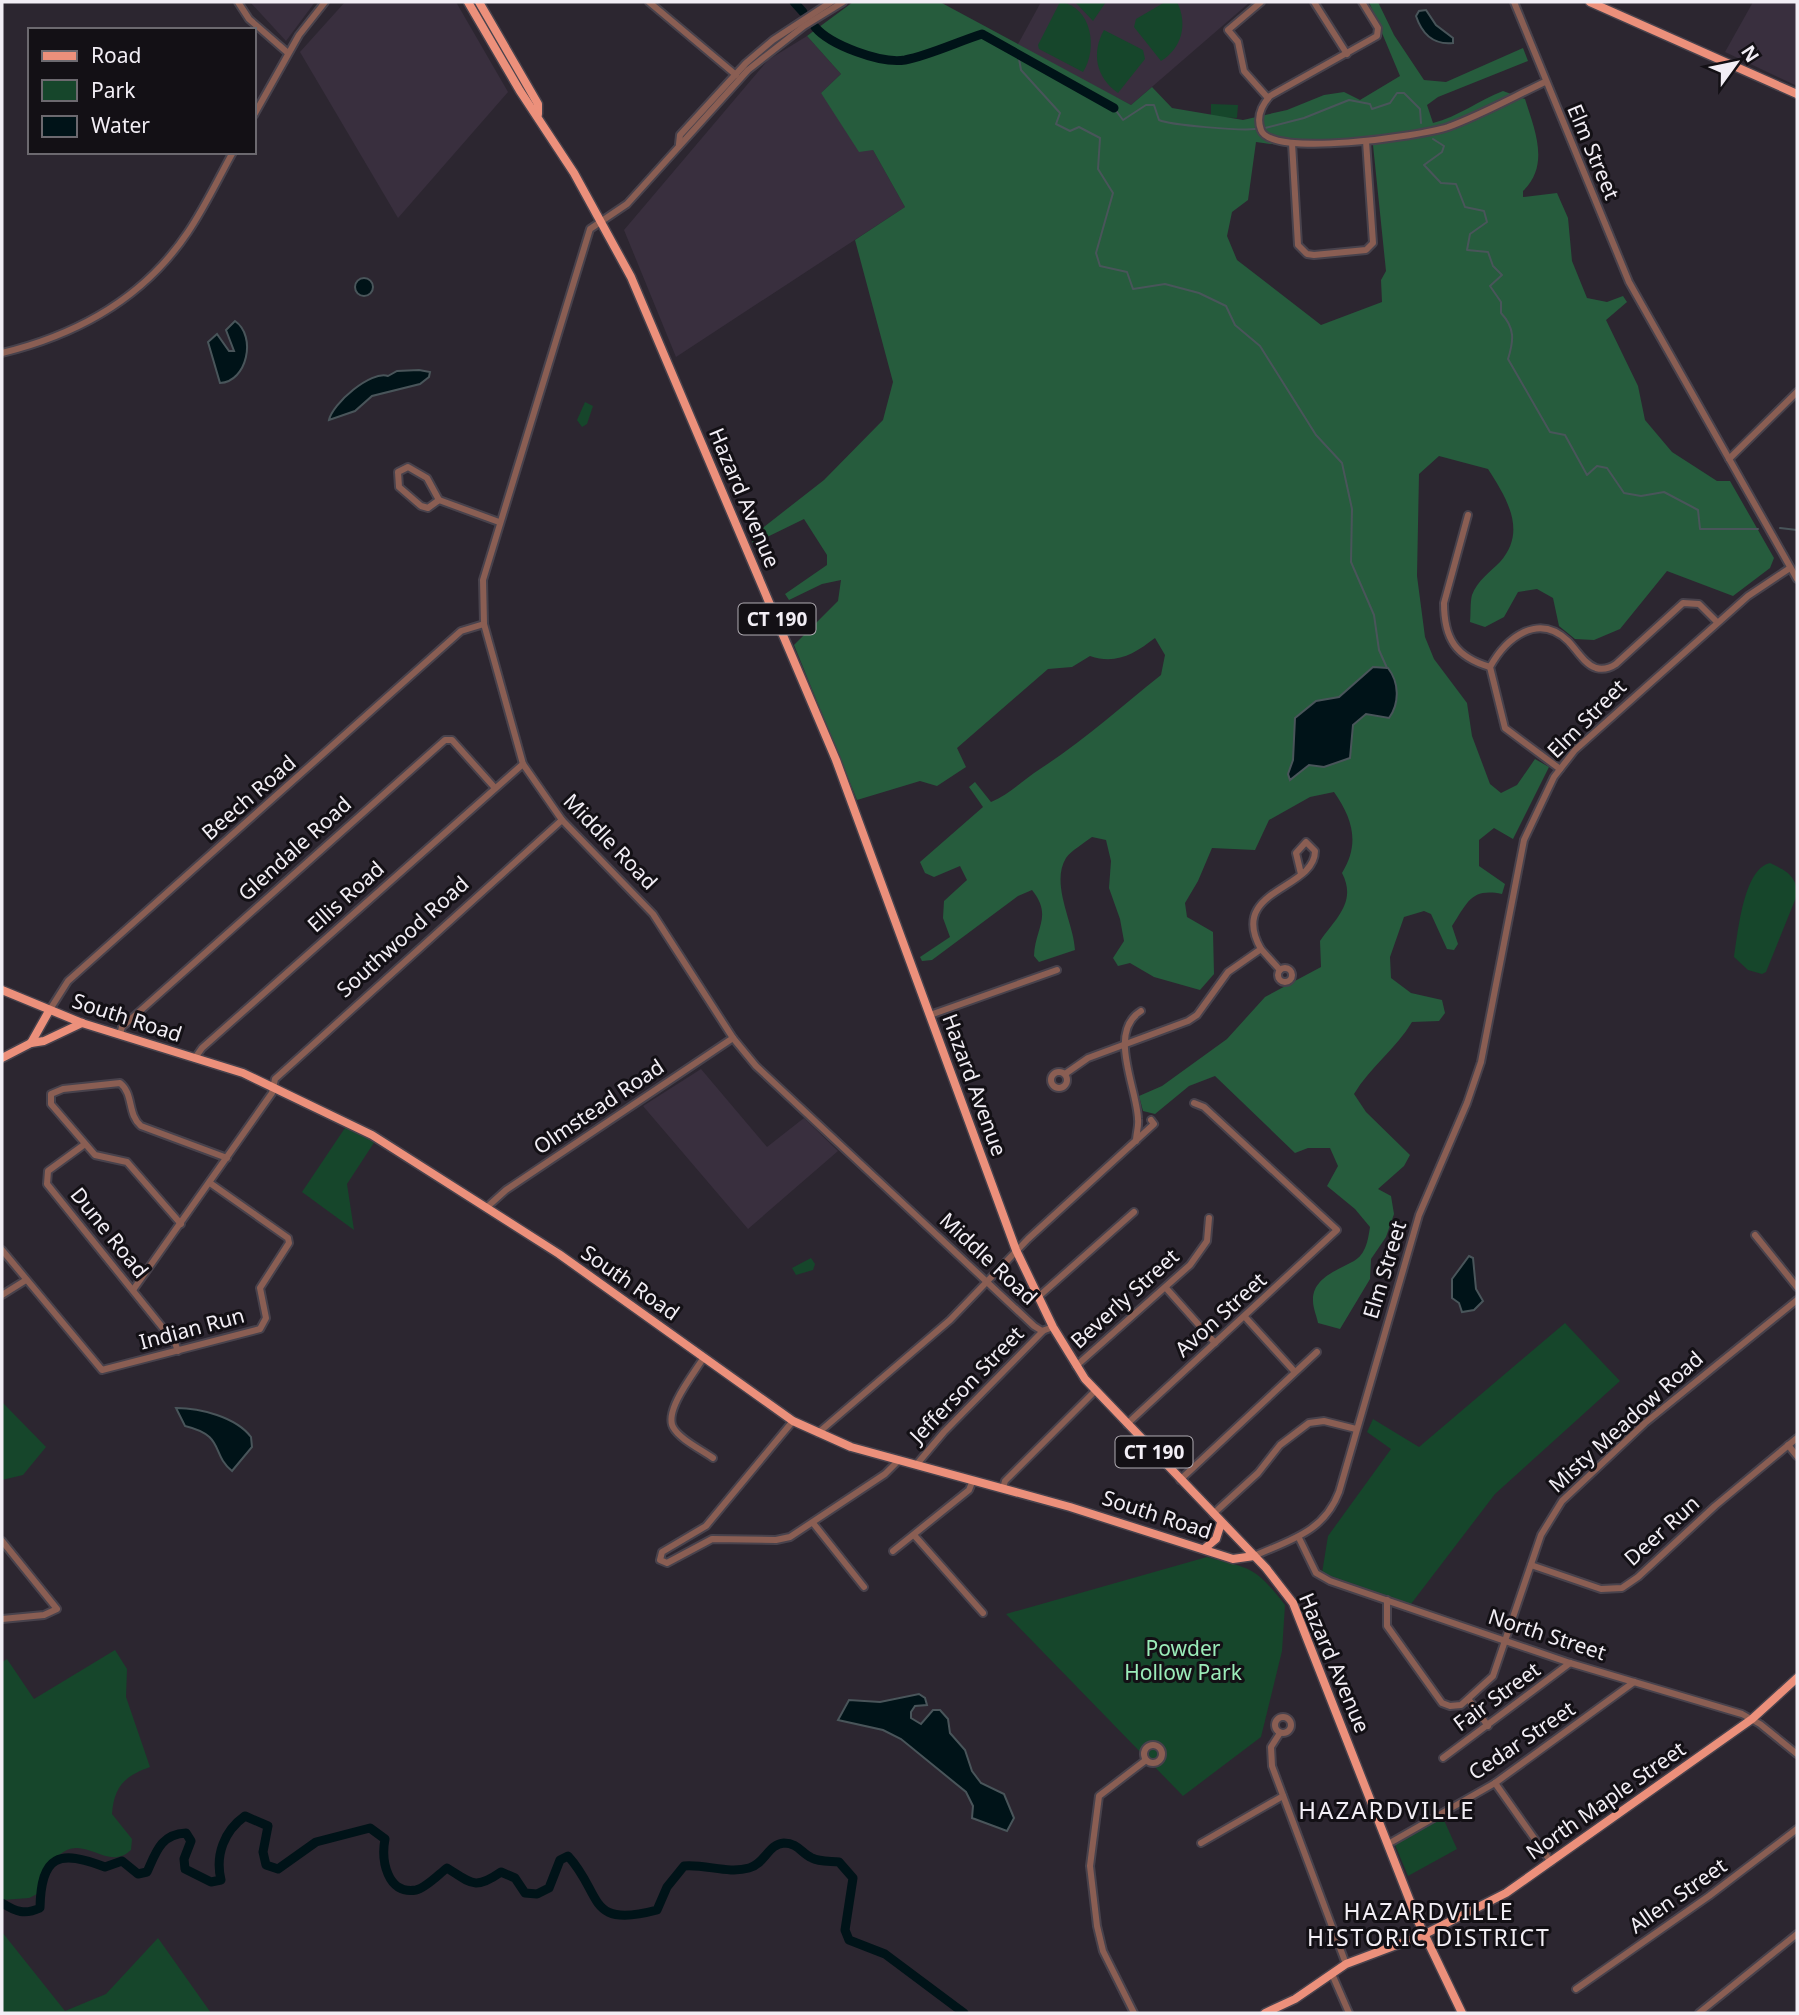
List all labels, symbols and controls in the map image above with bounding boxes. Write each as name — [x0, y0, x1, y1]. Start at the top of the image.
legend — [28, 28, 256, 154]
north arrow — [1701, 28, 1771, 98]
text: N — [1735, 40, 1765, 67]
text: Road — [91, 41, 141, 69]
text: Park — [91, 76, 136, 104]
street label: Elm Street — [1561, 100, 1627, 204]
text: Water — [91, 111, 150, 139]
street label: Hazard Avenue — [703, 423, 787, 572]
road number: CT 190 — [738, 604, 816, 634]
street label: Elm Street — [1541, 672, 1632, 764]
street label: Beech Road — [195, 749, 301, 846]
street label: Middle Road — [558, 787, 664, 895]
street label: Glendale Road — [232, 790, 357, 907]
street label: Ellis Road — [301, 854, 390, 938]
street label: Southwood Road — [330, 869, 474, 1003]
street label: South Road — [69, 986, 186, 1048]
street label: Hazard Avenue — [936, 1010, 1014, 1160]
street label: Olmstead Road — [528, 1052, 669, 1160]
street label: Dune Road — [65, 1181, 155, 1284]
street label: Middle Road — [934, 1206, 1043, 1311]
street label: Elm Street — [1356, 1217, 1412, 1322]
street label: South Road — [576, 1238, 685, 1326]
street label: Beverly Street — [1064, 1242, 1185, 1354]
street label: Avon Street — [1169, 1265, 1272, 1363]
street label: Indian Run — [136, 1301, 247, 1355]
street label: Jefferson Street — [902, 1319, 1030, 1450]
street label: Misty Meadow Road — [1542, 1344, 1708, 1498]
road number: CT 190 — [1116, 1436, 1192, 1468]
street label: South Road — [1099, 1483, 1216, 1545]
street label: Deer Run — [1618, 1489, 1705, 1571]
street label: Hazard Avenue — [1293, 1588, 1377, 1737]
street label: North Street — [1485, 1602, 1610, 1666]
park label: Powder Hollow Park — [1124, 1634, 1243, 1686]
street label: Fair Street — [1447, 1655, 1546, 1737]
street label: Cedar Street — [1463, 1694, 1580, 1786]
street label: North Maple Street — [1520, 1734, 1691, 1866]
district label: HAZARDVILLE — [1298, 1793, 1476, 1826]
street label: Allen Street — [1623, 1851, 1732, 1939]
district label: HAZARDVILLE HISTORIC DISTRICT — [1307, 1895, 1551, 1953]

